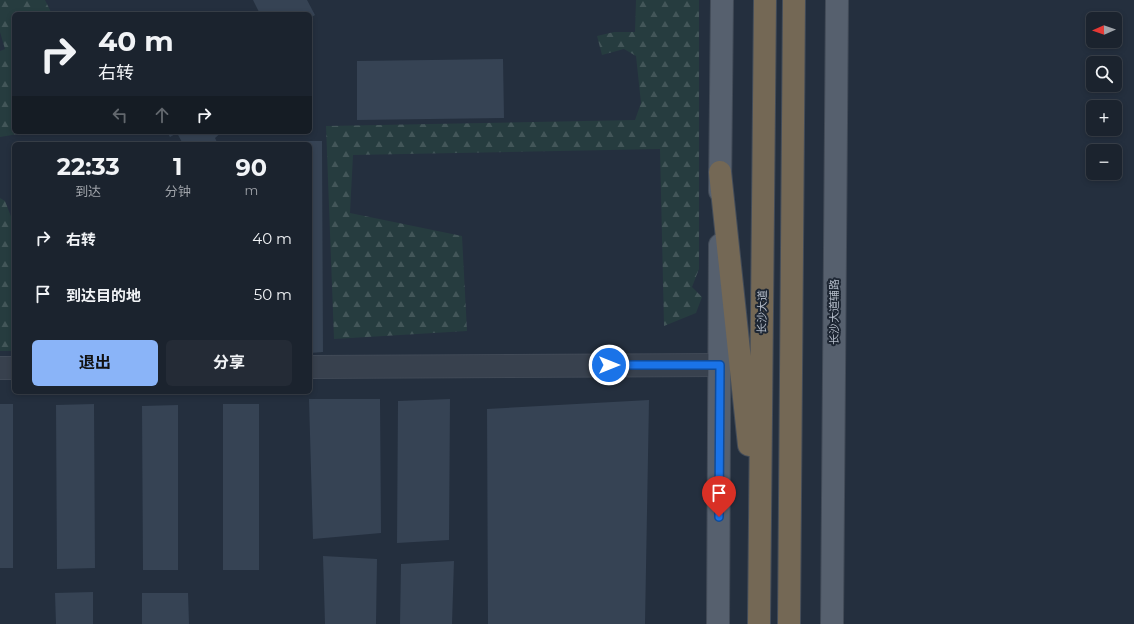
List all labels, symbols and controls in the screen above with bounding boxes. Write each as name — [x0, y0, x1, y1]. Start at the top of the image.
north arrow — [1086, 12, 1122, 48]
map controls — [1086, 12, 1122, 180]
text: 40 m — [98, 24, 174, 58]
icon: right — [32, 28, 84, 80]
button: search — [1086, 56, 1122, 92]
text: 右转 — [98, 62, 134, 84]
button: + — [1086, 100, 1122, 136]
icon: left — [109, 104, 131, 126]
icon: ahead — [151, 104, 173, 126]
icon: right — [193, 104, 215, 126]
button: − — [1086, 144, 1122, 180]
text: 22:33 — [57, 152, 120, 181]
text: 1 — [173, 152, 182, 181]
text: 90 — [236, 153, 267, 182]
text: m — [244, 182, 258, 198]
text: 到达 — [75, 183, 101, 199]
text: 分钟 — [165, 183, 191, 199]
icon: right — [32, 227, 54, 249]
text: 40 m — [252, 229, 292, 248]
text: 右转 — [66, 230, 96, 249]
street label: 长沙大道辅路 — [827, 279, 841, 345]
icon: arrive — [32, 283, 54, 305]
text: 50 m — [254, 285, 292, 304]
text: 到达目的地 — [66, 286, 141, 305]
street label: 长沙大道 — [755, 290, 769, 334]
button: 退出 — [32, 340, 158, 386]
button: 分享 — [166, 340, 292, 386]
position arrow — [588, 344, 630, 386]
pin — [702, 476, 736, 517]
icon: arrive — [708, 482, 730, 504]

